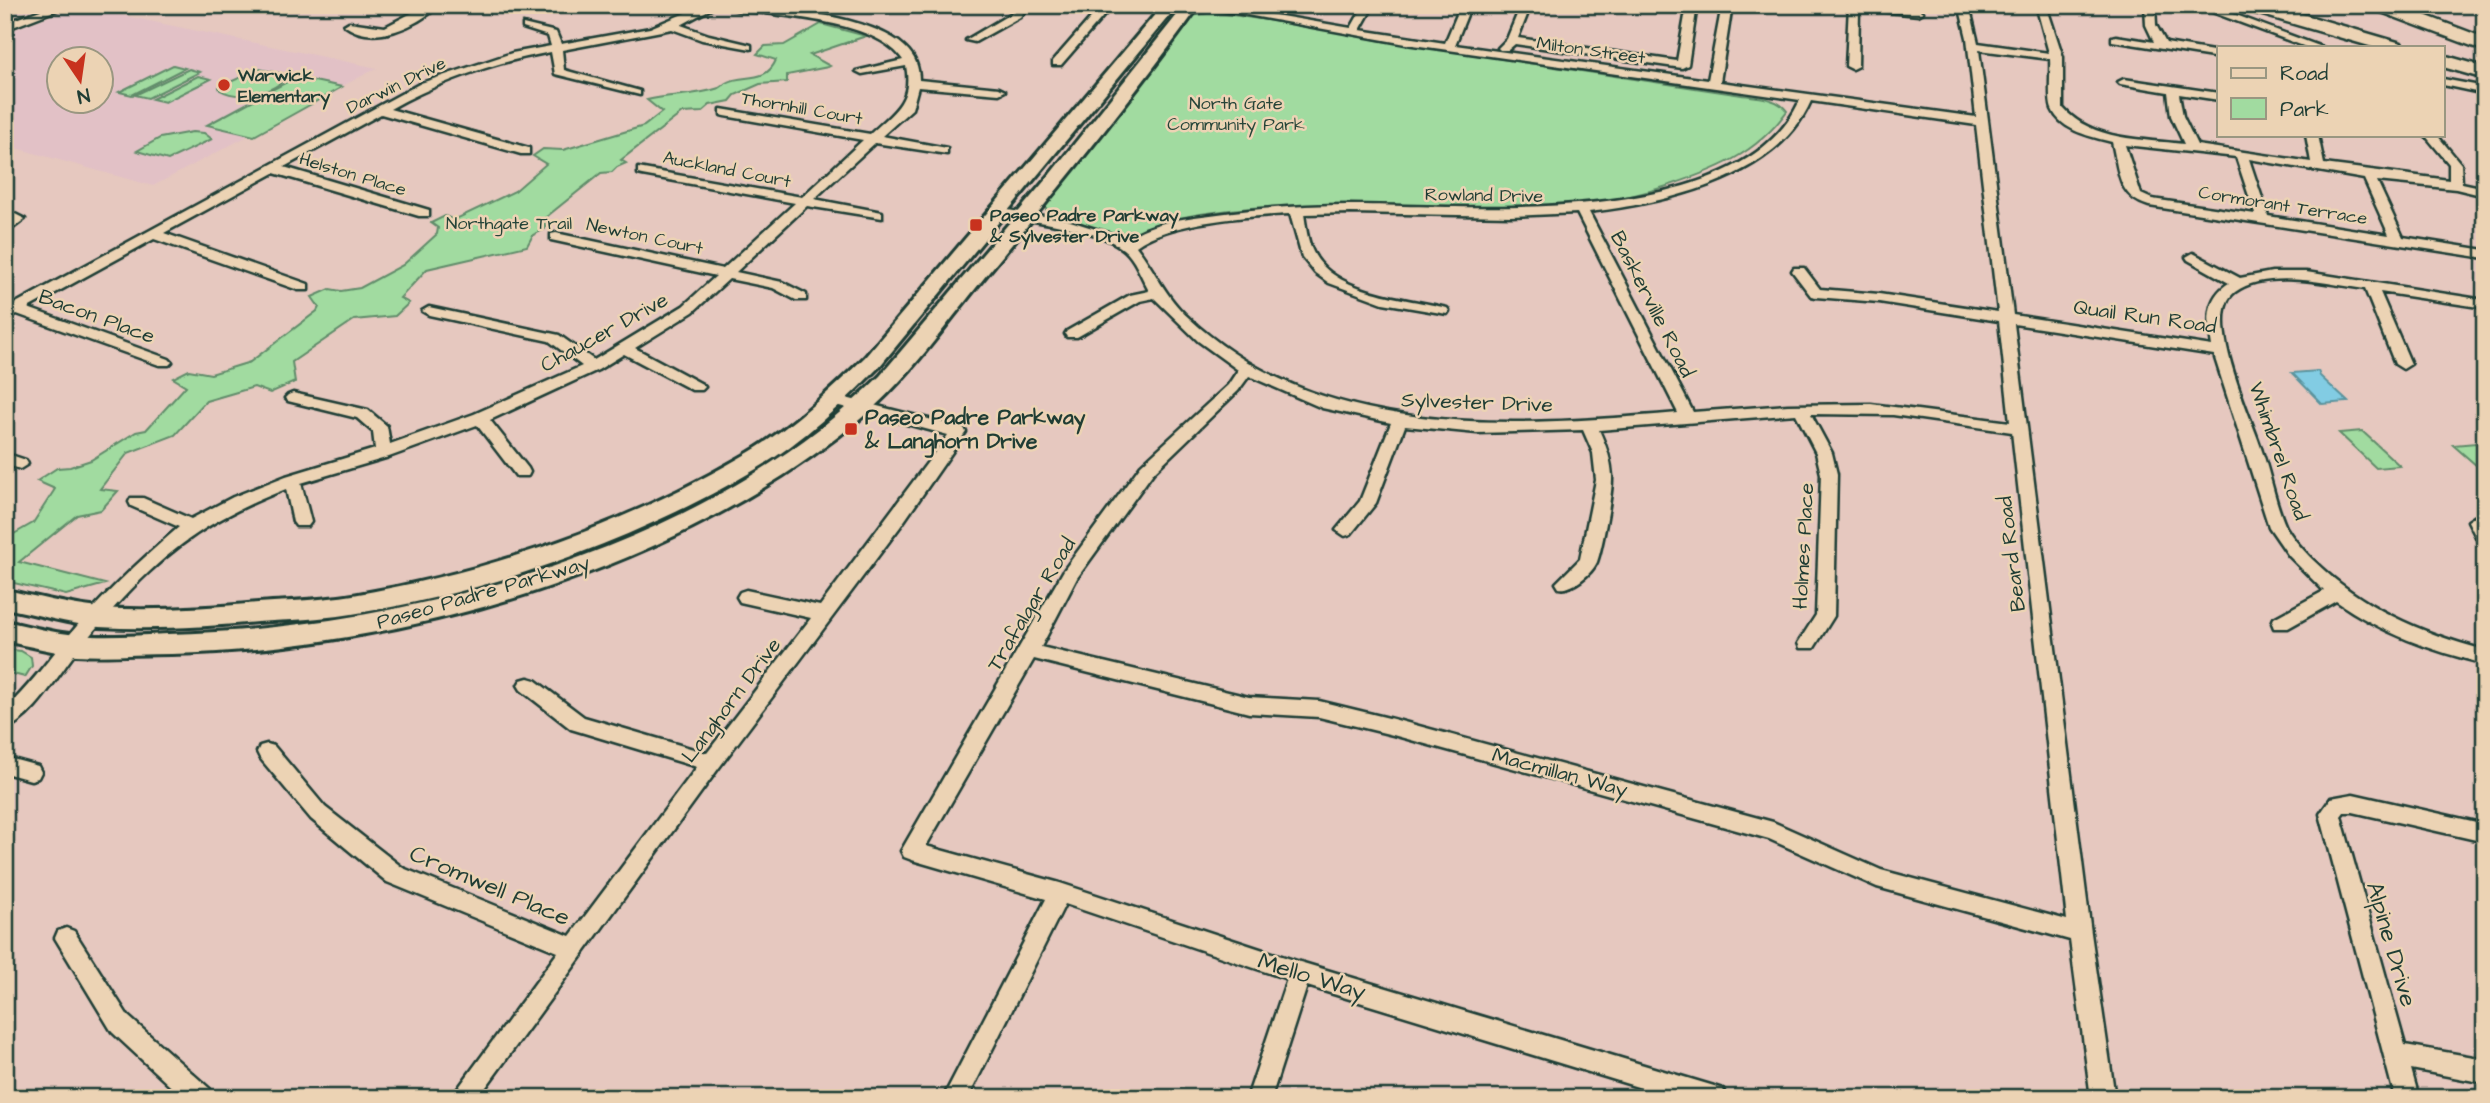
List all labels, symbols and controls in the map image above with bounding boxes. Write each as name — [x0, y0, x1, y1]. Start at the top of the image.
street label: Milton Street — [1535, 30, 1648, 71]
north arrow — [46, 46, 116, 116]
legend — [2217, 46, 2444, 136]
street label: Darwin Drive — [342, 51, 450, 120]
text: Road — [2280, 59, 2328, 88]
place label: Warwick Elementary — [237, 63, 330, 110]
marker: Warwick Elementary — [216, 77, 232, 93]
text: N — [75, 81, 92, 110]
street label: Thornhill Court — [739, 86, 865, 132]
park label: North Gate Community Park — [1167, 91, 1305, 138]
text: Park — [2280, 95, 2329, 124]
street label: Auckland Court — [661, 145, 794, 194]
street label: Helston Place — [296, 146, 410, 203]
street label: Cormorant Terrace — [2197, 180, 2369, 231]
street label: Rowland Drive — [1425, 182, 1544, 209]
place label: Paseo Padre Parkway & Sylvester Drive — [989, 203, 1179, 250]
park label: Northgate Trail — [446, 211, 572, 237]
street label: Newton Court — [584, 212, 706, 261]
marker: Paseo Padre Parkway & Sylvester Drive — [968, 217, 984, 233]
street label: Baskerville Road — [1603, 226, 1702, 383]
street label: Bacon Place — [35, 282, 159, 351]
street label: Chaucer Drive — [535, 285, 673, 380]
street label: Quail Run Road — [2072, 292, 2218, 341]
street label: Whimbrel Road — [2241, 378, 2316, 524]
street label: Sylvester Drive — [1401, 385, 1553, 422]
place label: Paseo Padre Parkway & Langhorn Drive — [864, 403, 1086, 458]
marker: Paseo Padre Parkway & Langhorn Drive — [843, 421, 859, 437]
street label: Holmes Place — [1786, 482, 1821, 610]
street label: Beard Road — [1990, 494, 2033, 613]
street label: Trafalgar Road — [980, 532, 1085, 678]
street label: Paseo Padre Parkway — [373, 548, 594, 639]
street label: Langhorn Drive — [675, 632, 790, 770]
street label: Macmillan Way — [1488, 740, 1631, 807]
street label: Cromwell Place — [404, 837, 575, 935]
street label: Alpine Drive — [2357, 878, 2425, 1011]
street label: Mello Way — [1253, 944, 1370, 1010]

